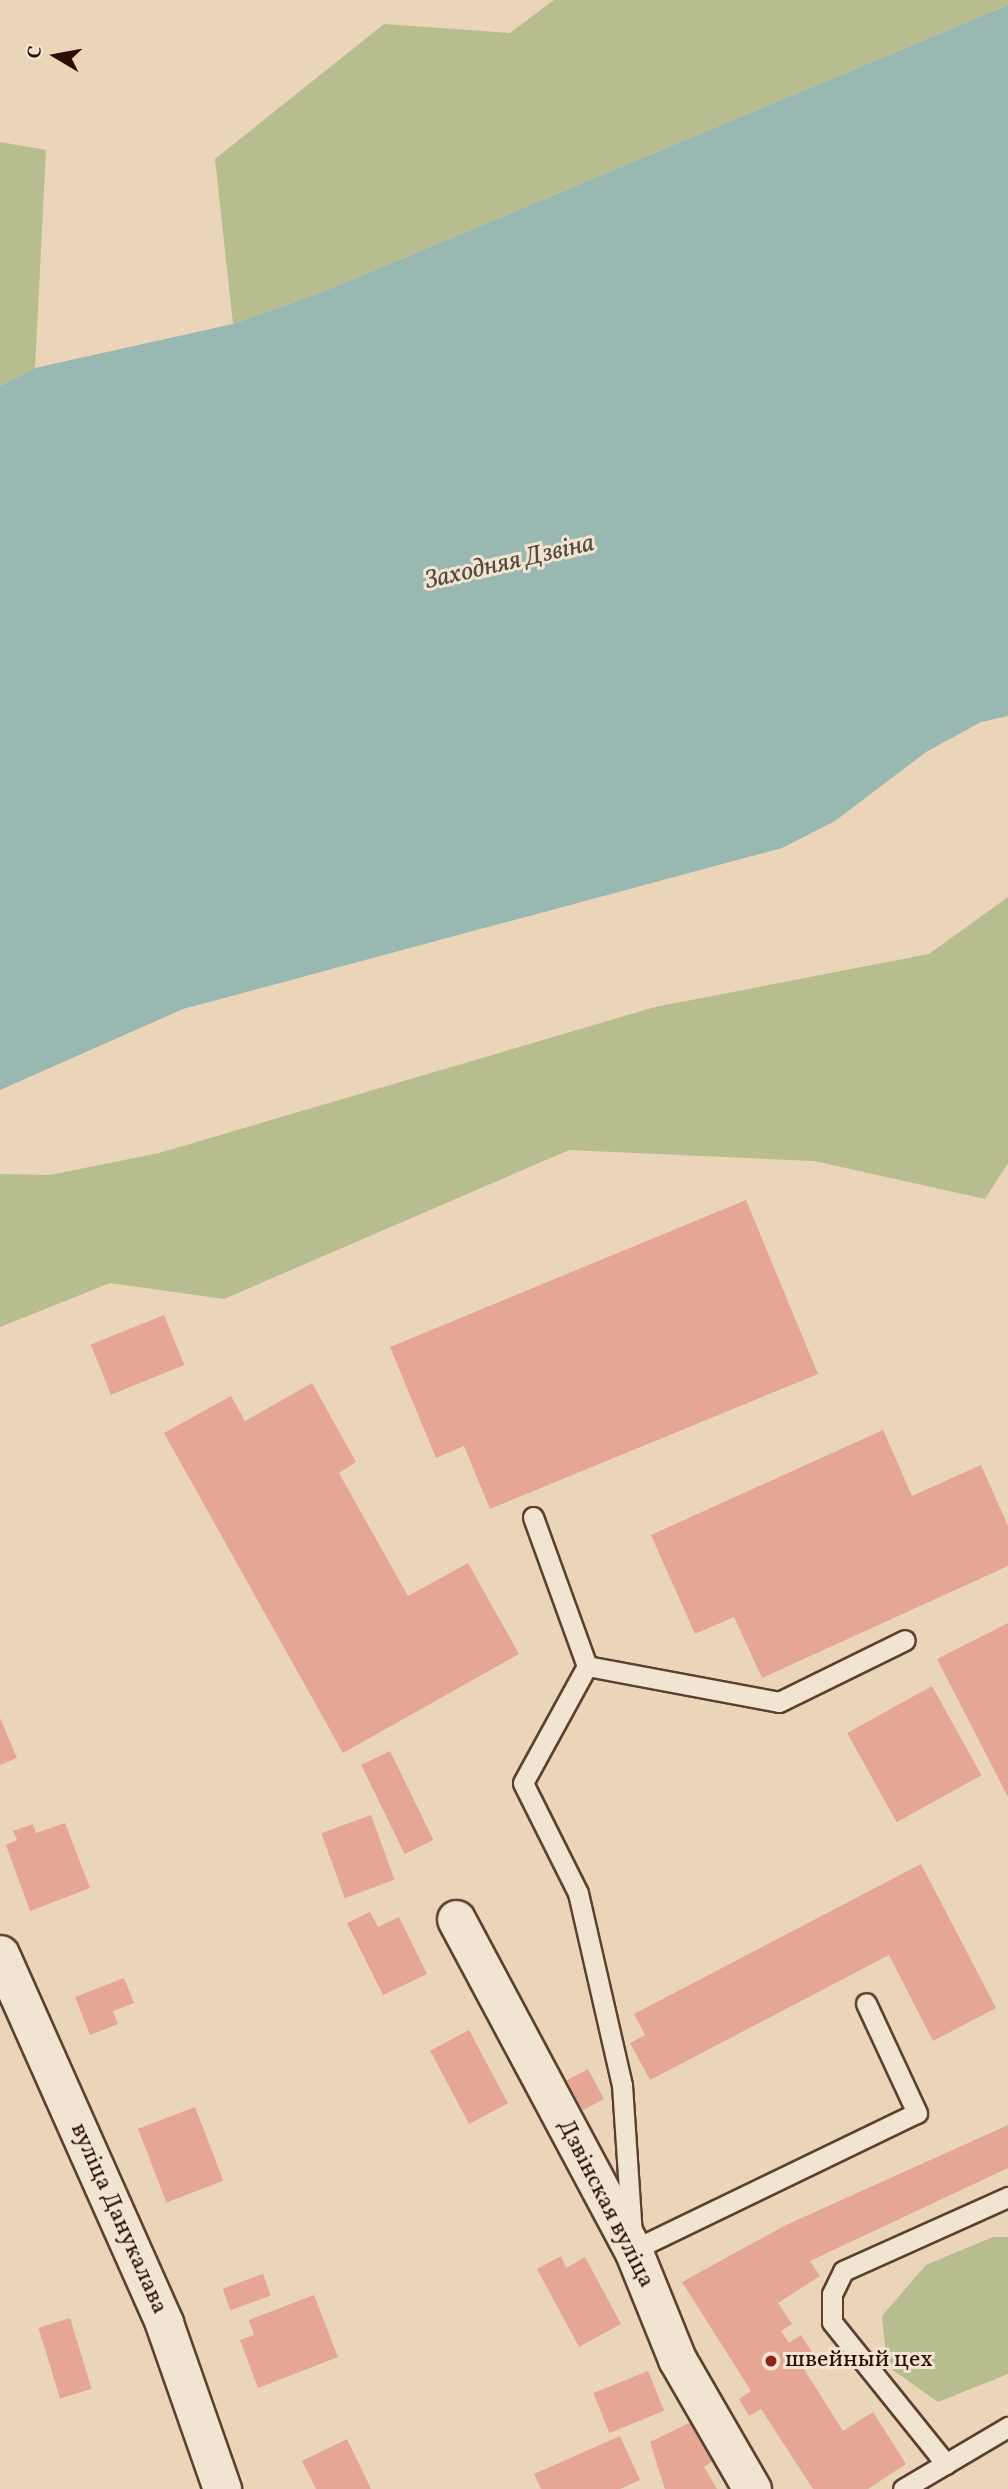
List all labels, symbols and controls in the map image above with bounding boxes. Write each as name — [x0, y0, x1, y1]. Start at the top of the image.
north arrow — [21, 21, 91, 91]
text: С — [21, 44, 49, 61]
water label: Заходняя Дзвіна — [422, 528, 598, 598]
street label: Дзвінская вуліца — [550, 2115, 660, 2293]
street label: вуліца Данукалава — [63, 2119, 173, 2319]
place label: швейный цех — [785, 2347, 933, 2375]
marker: швейный цех — [763, 2353, 779, 2369]

